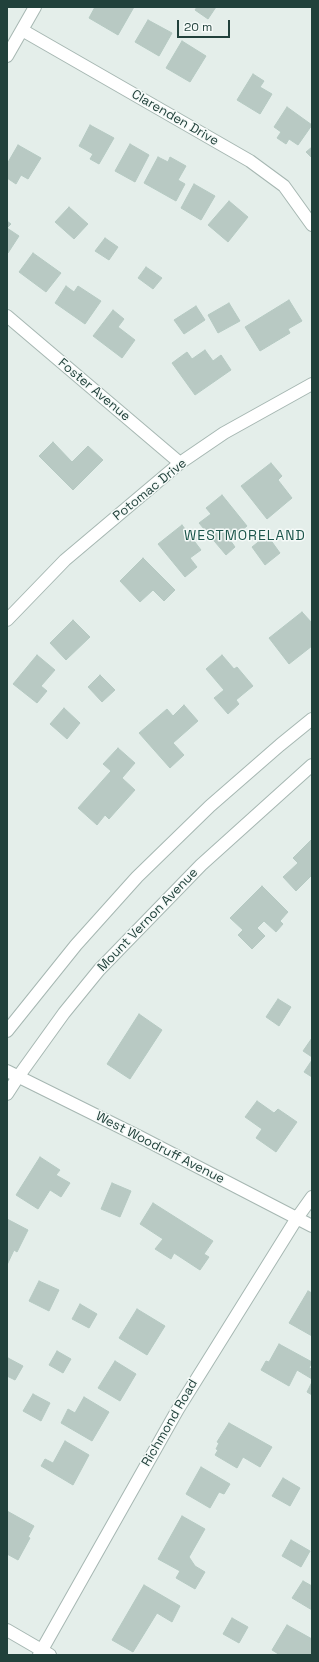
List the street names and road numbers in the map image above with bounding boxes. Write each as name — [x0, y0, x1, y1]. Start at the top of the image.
street label: Clarenden Drive — [129, 87, 221, 149]
street label: Foster Avenue — [55, 355, 133, 425]
street label: Potomac Drive — [110, 456, 190, 524]
street label: Mount Vernon Avenue — [95, 865, 201, 975]
street label: West Woodruff Avenue — [93, 1109, 227, 1187]
street label: Richmond Road — [139, 1377, 201, 1469]

